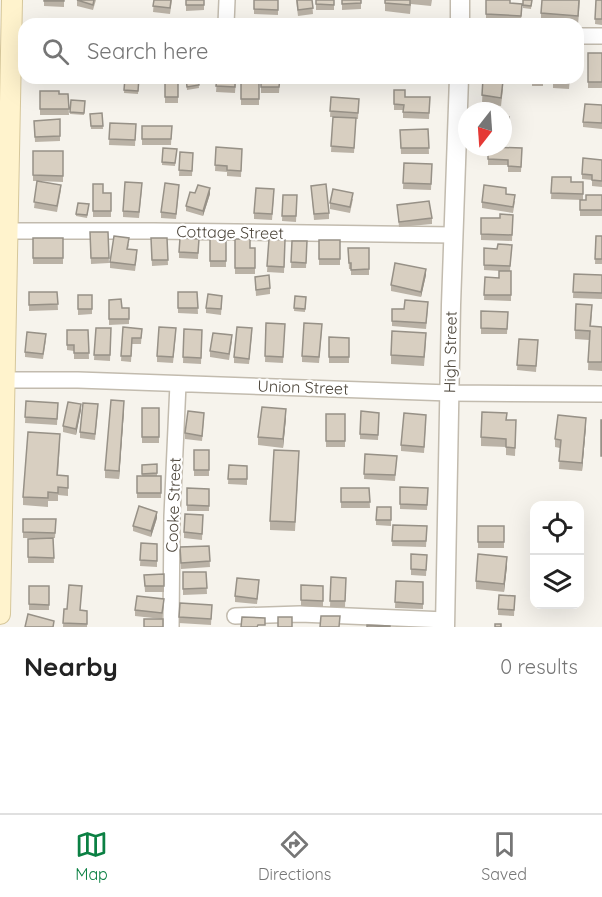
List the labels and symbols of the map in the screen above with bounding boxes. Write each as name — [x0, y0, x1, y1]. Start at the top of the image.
north arrow — [458, 102, 512, 156]
street label: Cottage Street — [176, 221, 284, 243]
street label: High Street — [439, 311, 461, 393]
street label: Union Street — [257, 375, 349, 399]
street label: Cooke Street — [161, 457, 185, 553]

